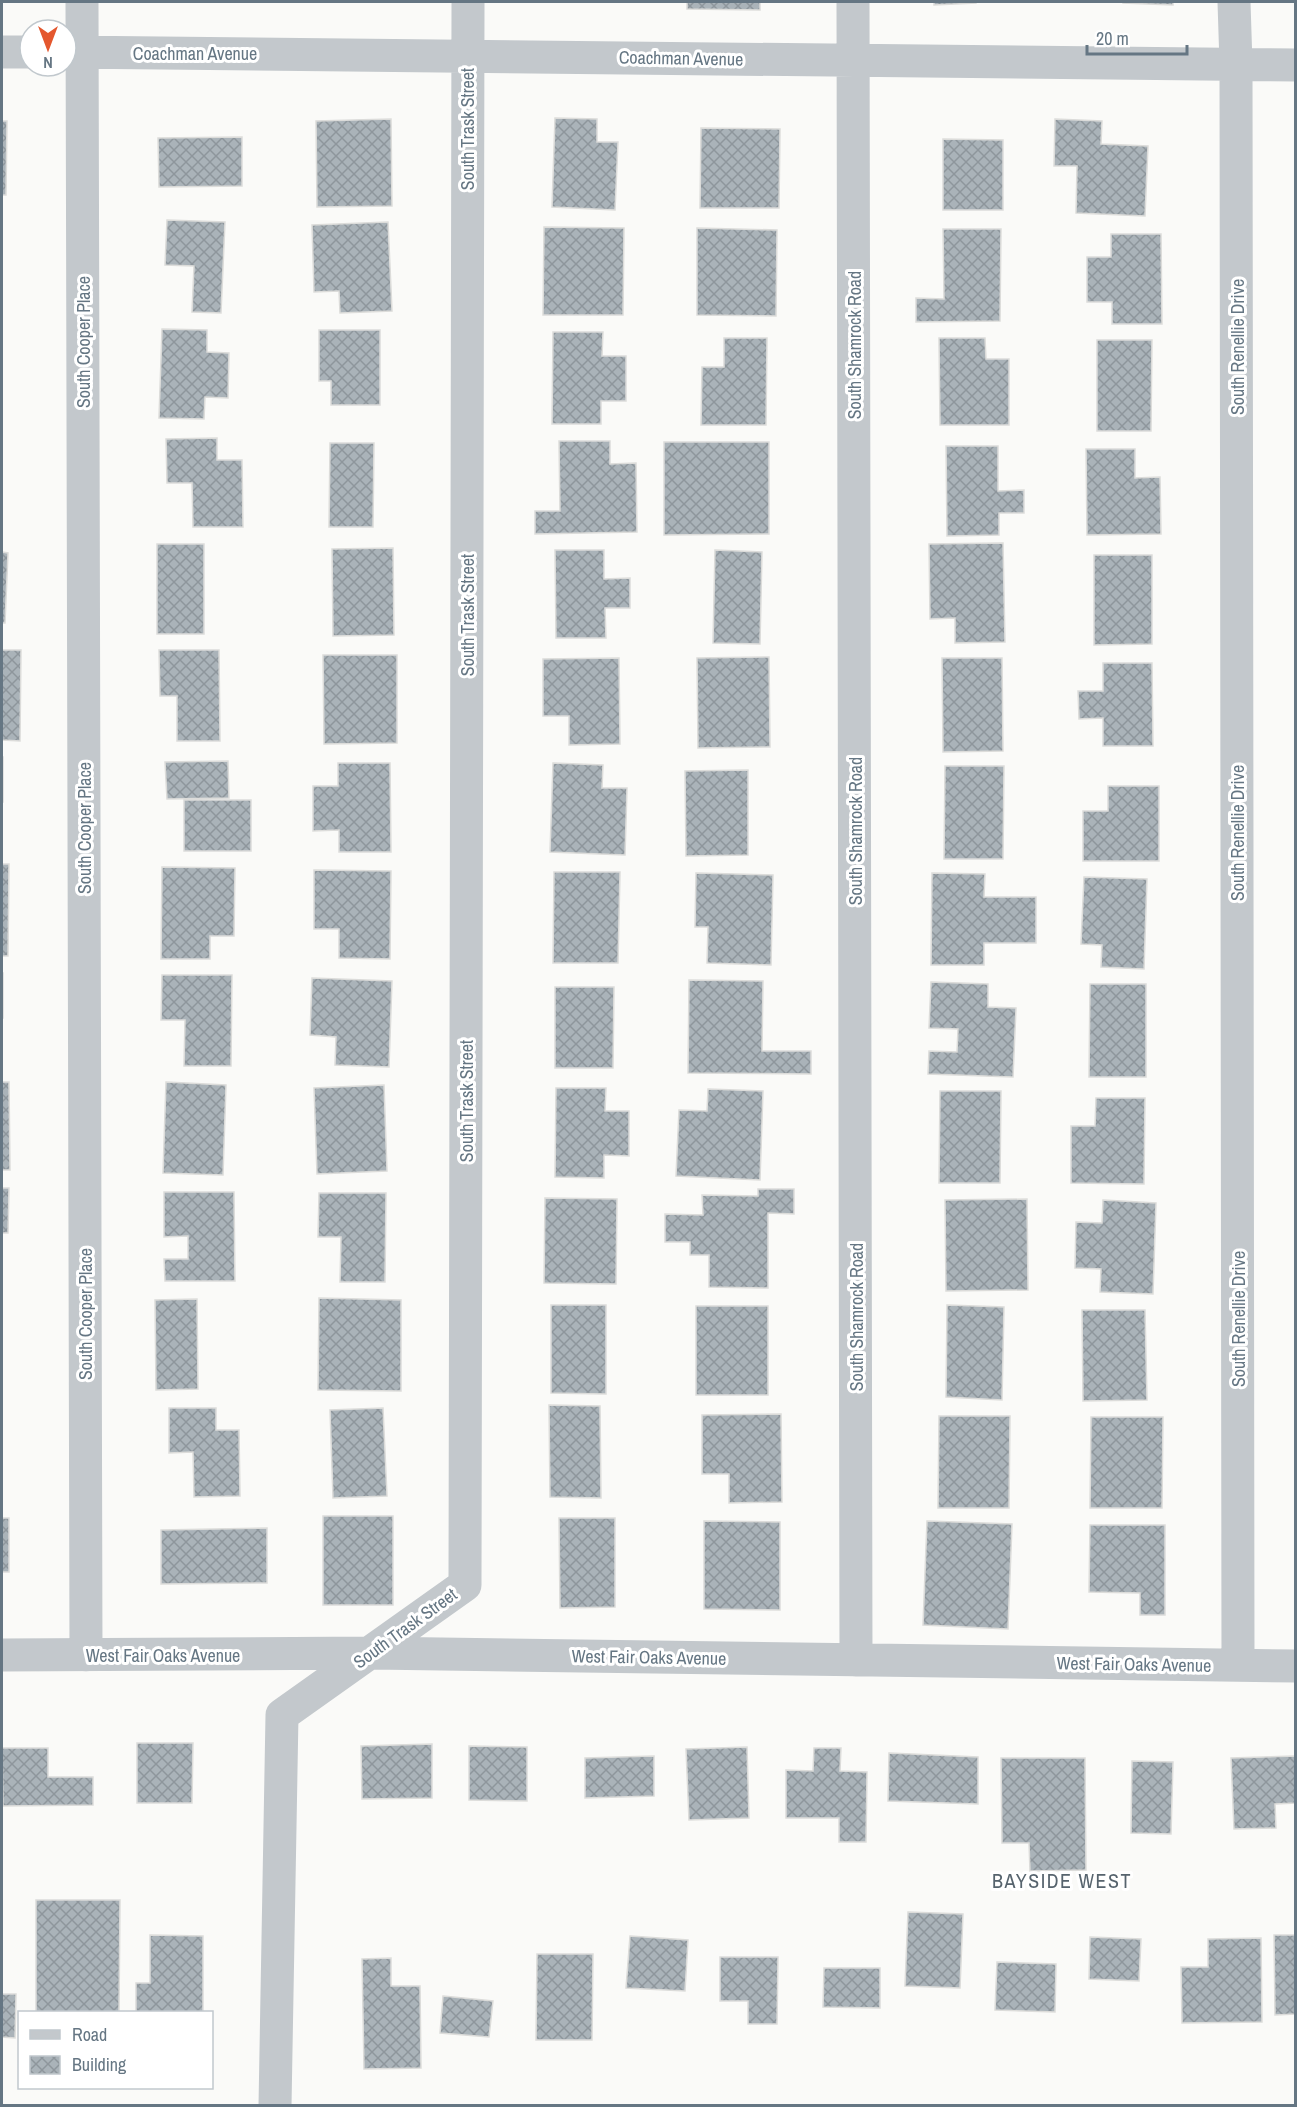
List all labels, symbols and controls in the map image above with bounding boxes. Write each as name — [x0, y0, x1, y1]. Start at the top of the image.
north arrow — [18, 18, 78, 78]
scale bar — [1087, 18, 1188, 56]
text: 20 m — [1096, 26, 1129, 51]
street label: Coachman Avenue — [133, 41, 257, 66]
street label: Coachman Avenue — [619, 44, 743, 72]
text: N — [43, 52, 53, 74]
street label: South Trask Street — [455, 68, 480, 190]
street label: South Shamrock Road — [842, 271, 867, 419]
street label: South Cooper Place — [71, 276, 96, 408]
street label: South Renellie Drive — [1225, 279, 1250, 415]
street label: South Trask Street — [455, 554, 480, 676]
street label: South Shamrock Road — [843, 757, 868, 905]
street label: South Cooper Place — [72, 762, 97, 894]
street label: South Renellie Drive — [1225, 765, 1250, 901]
street label: South Trask Street — [454, 1040, 479, 1162]
street label: South Shamrock Road — [844, 1243, 869, 1391]
street label: South Cooper Place — [73, 1248, 98, 1380]
street label: South Renellie Drive — [1226, 1251, 1251, 1387]
street label: South Trask Street — [348, 1582, 462, 1674]
street label: West Fair Oaks Avenue — [86, 1643, 240, 1668]
street label: West Fair Oaks Avenue — [571, 1643, 727, 1671]
street label: West Fair Oaks Avenue — [1056, 1650, 1212, 1678]
district label: BAYSIDE WEST — [992, 1867, 1132, 1894]
legend — [18, 2011, 213, 2089]
text: Road — [72, 2022, 107, 2047]
text: Building — [72, 2052, 127, 2077]

